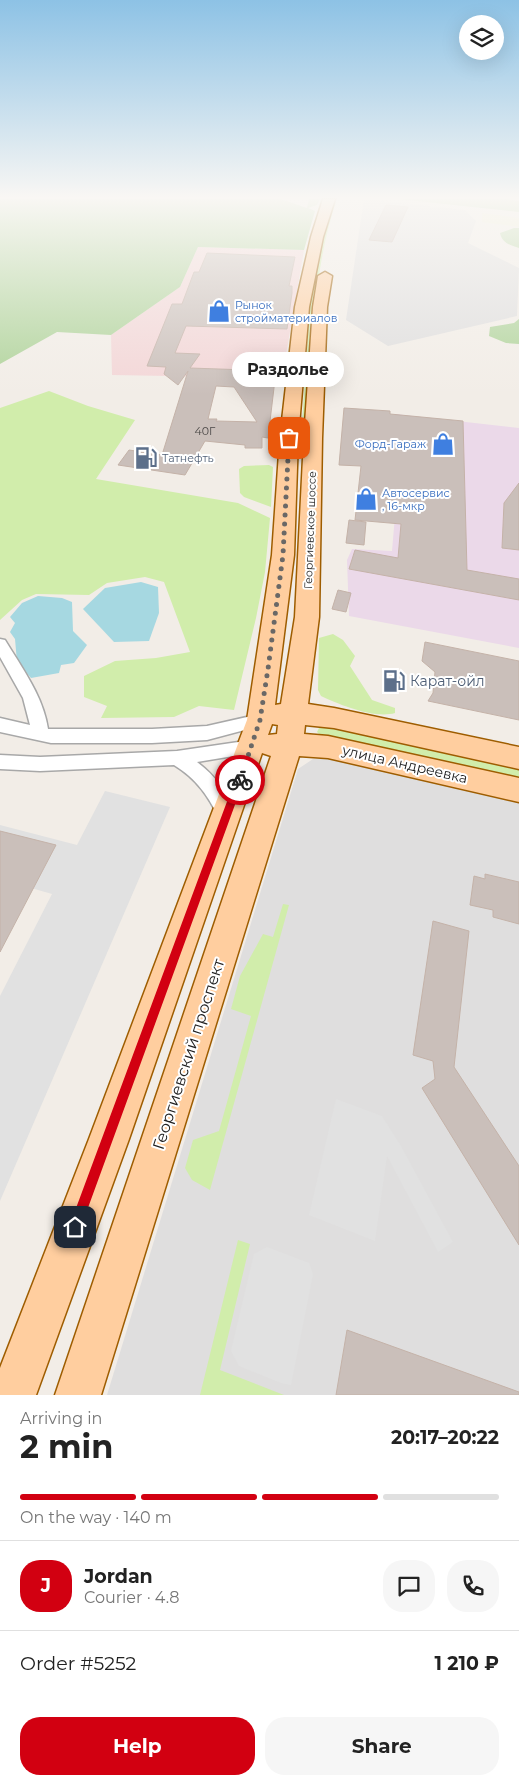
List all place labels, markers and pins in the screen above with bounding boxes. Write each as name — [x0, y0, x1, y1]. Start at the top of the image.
shop icon: Рынок стройматериалов — [206, 298, 232, 324]
place label: Рынок стройматериалов — [235, 298, 337, 325]
callout: Раздолье — [233, 353, 345, 388]
pin — [268, 417, 310, 459]
shop icon: Форд-Гараж — [430, 431, 456, 457]
place label: Форд-Гараж — [355, 437, 426, 451]
fuel station icon: Татнефть — [133, 445, 159, 471]
place label: Татнефть — [162, 451, 214, 465]
shop icon: Автосервис , 16-мкр — [353, 486, 379, 512]
place label: Автосервис , 16-мкр — [382, 486, 450, 513]
fuel station icon: Карат-ойл — [381, 668, 407, 694]
place label: Карат-ойл — [410, 672, 485, 690]
pin — [54, 1206, 96, 1248]

